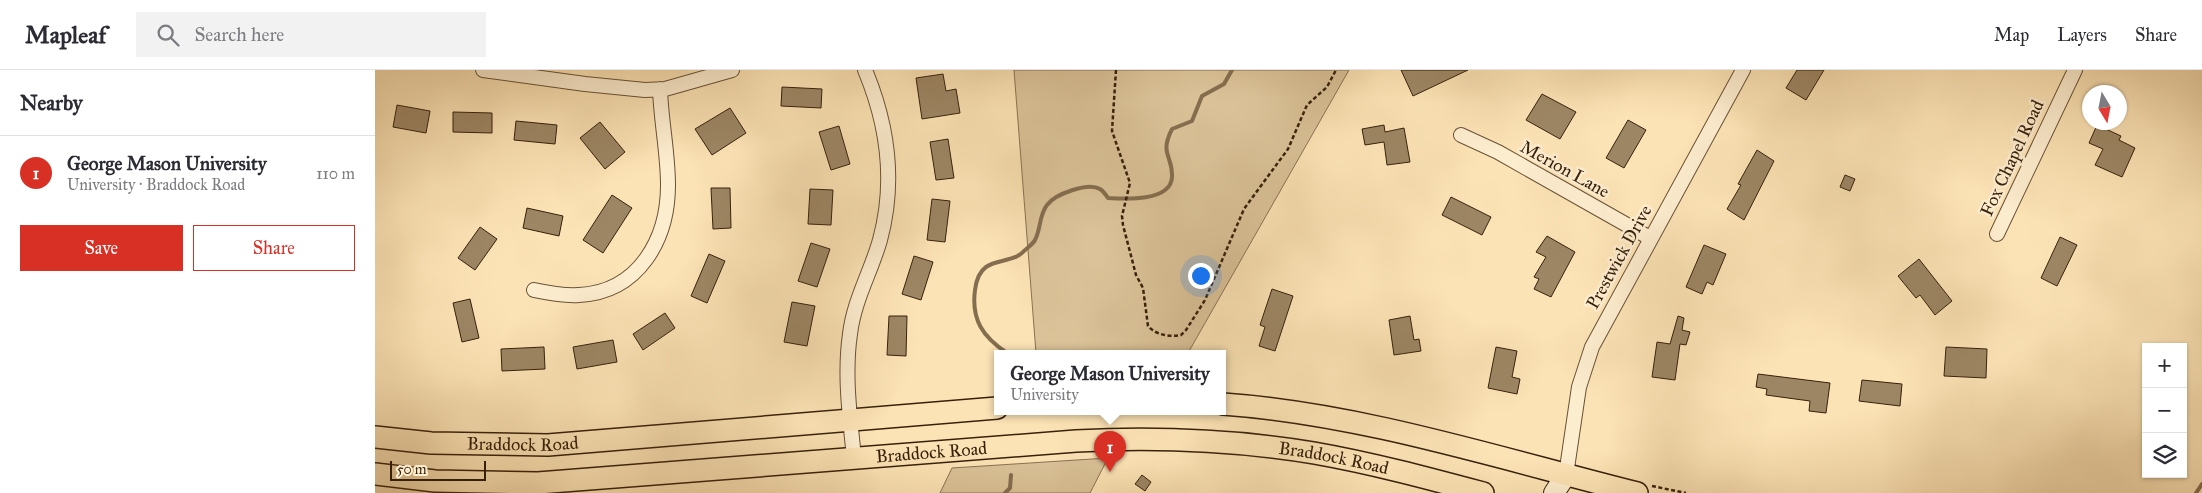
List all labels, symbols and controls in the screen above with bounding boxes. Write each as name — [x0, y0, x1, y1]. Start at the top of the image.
search box — [136, 12, 486, 57]
text: Mapleaf — [25, 20, 106, 50]
icon: search — [154, 21, 182, 49]
text: Search here — [194, 23, 284, 46]
text: Map — [1994, 24, 2029, 46]
text: Layers — [2057, 24, 2107, 46]
text: Share — [2135, 24, 2177, 46]
north arrow — [2082, 85, 2127, 130]
text: Nearby — [20, 90, 83, 116]
street label: Fox Chapel Road — [1975, 96, 2049, 220]
street label: Merion Lane — [1517, 136, 1613, 202]
text: George Mason University — [67, 152, 267, 175]
text: 1 — [33, 164, 39, 183]
text: 110 m — [316, 164, 355, 183]
text: University · Braddock Road — [67, 175, 245, 194]
street label: Prestwick Drive — [1581, 201, 1657, 313]
button: Save — [20, 225, 183, 271]
button: Share — [193, 225, 355, 271]
your location — [1188, 263, 1214, 289]
map controls — [2142, 343, 2187, 478]
button: + — [2142, 343, 2187, 388]
popup — [994, 350, 1226, 415]
text: George Mason University — [1010, 362, 1210, 385]
text: University — [1010, 385, 1079, 404]
button: − — [2142, 388, 2187, 433]
pin: 1 — [1094, 431, 1126, 472]
street label: Braddock Road — [467, 432, 579, 456]
button: layers — [2142, 433, 2187, 478]
street label: Braddock Road — [875, 437, 988, 468]
street label: Braddock Road — [1277, 437, 1391, 479]
scale bar — [390, 458, 486, 481]
text: 50 m — [397, 461, 426, 478]

